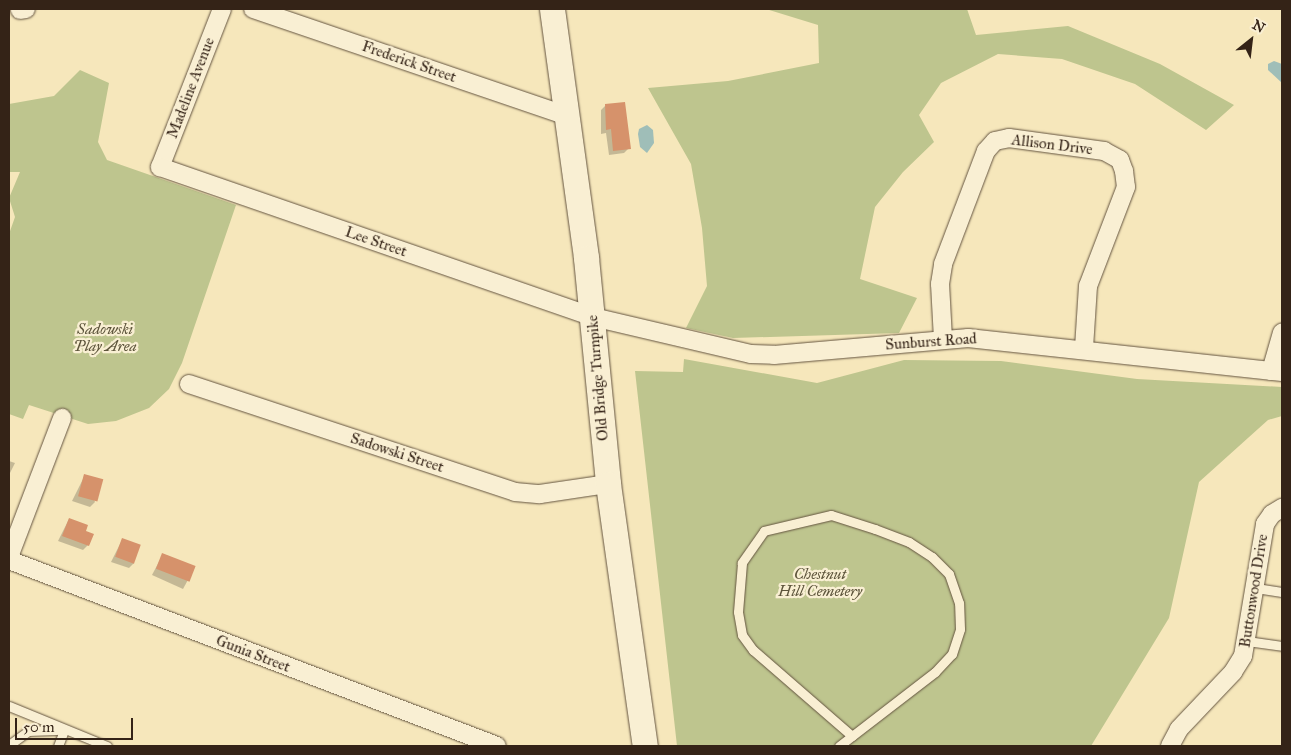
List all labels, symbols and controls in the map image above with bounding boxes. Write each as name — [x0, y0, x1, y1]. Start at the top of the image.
north arrow — [1226, 15, 1276, 65]
text: N — [1249, 16, 1268, 37]
street label: Madeline Avenue — [164, 35, 218, 141]
street label: Frederick Street — [360, 37, 458, 87]
street label: Allison Drive — [1010, 131, 1094, 159]
street label: Lee Street — [343, 223, 409, 261]
street label: Old Bridge Turnpike — [584, 314, 612, 442]
park label: Sadowski Play Area — [73, 320, 137, 355]
street label: Sunburst Road — [885, 330, 977, 354]
street label: Sadowski Street — [348, 429, 446, 477]
street label: Buttonwood Drive — [1236, 533, 1272, 649]
park label: Chestnut Hill Cemetery — [778, 565, 862, 600]
street label: Gunia Street — [213, 632, 293, 676]
scale bar — [18, 708, 135, 740]
text: 50 m — [23, 718, 55, 736]

